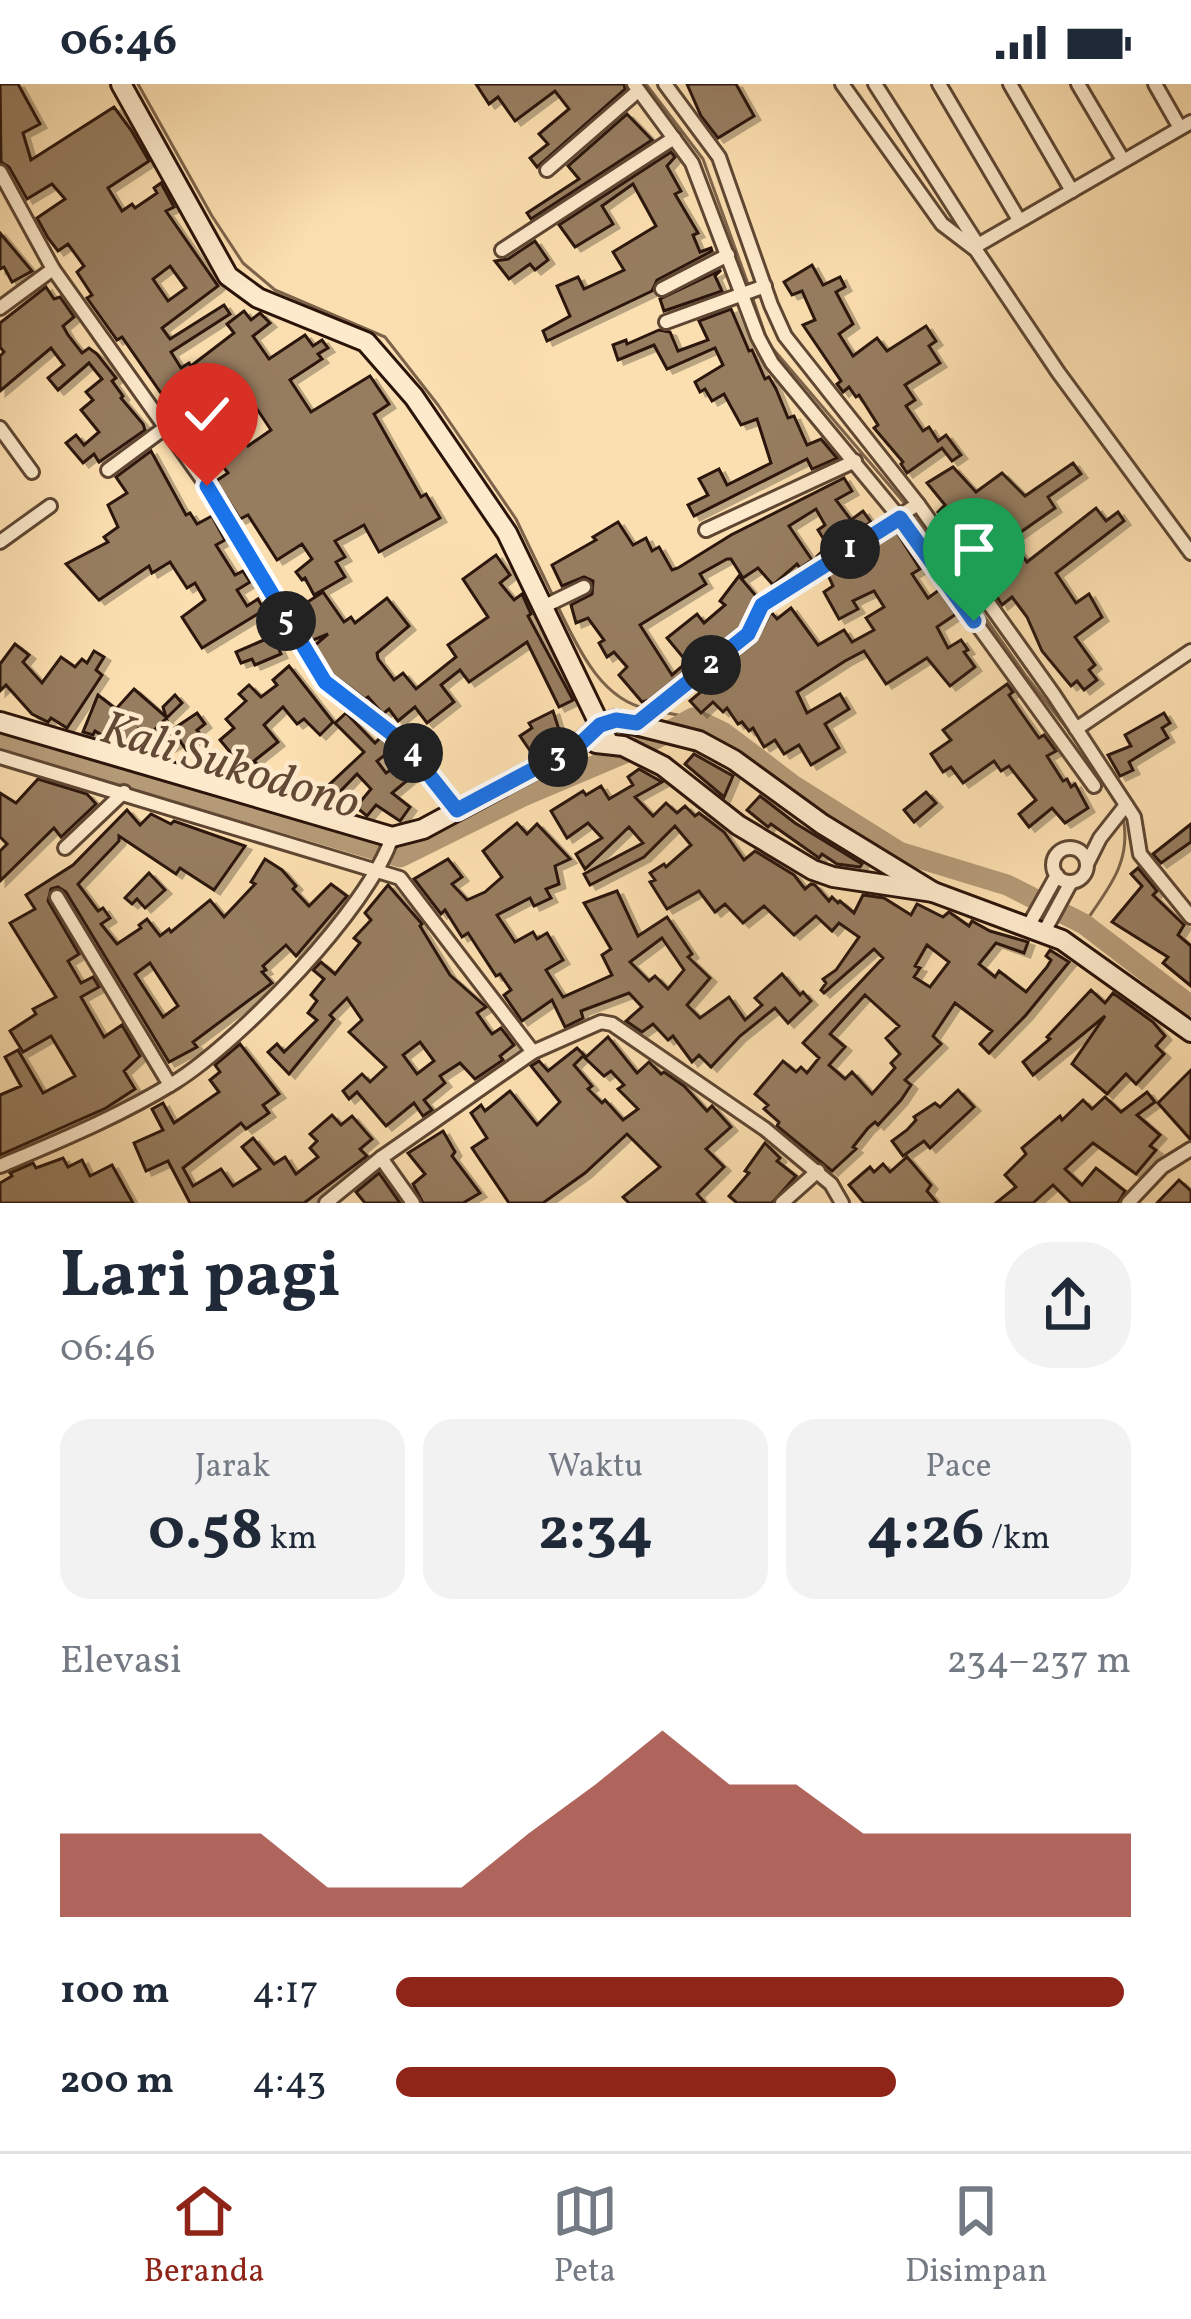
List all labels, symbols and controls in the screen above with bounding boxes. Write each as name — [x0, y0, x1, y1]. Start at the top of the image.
text: 06:46 — [60, 11, 177, 74]
pin — [156, 363, 258, 486]
icon: check — [174, 381, 240, 447]
pin — [923, 498, 1025, 621]
icon: arrive — [941, 516, 1007, 582]
pin: 1 — [820, 519, 880, 579]
text: 1 — [843, 526, 857, 572]
pin: 5 — [256, 591, 316, 651]
text: 5 — [278, 598, 294, 644]
pin: 2 — [681, 635, 741, 695]
text: 2 — [702, 642, 720, 688]
water label: Kali Sukodono — [92, 696, 367, 838]
pin: 4 — [383, 723, 443, 783]
pin: 3 — [528, 727, 588, 787]
text: 4 — [403, 730, 423, 776]
text: 3 — [550, 734, 566, 780]
text: Lari pagi — [60, 1232, 341, 1324]
button: share — [1005, 1242, 1131, 1368]
text: 06:46 — [60, 1323, 156, 1377]
text: Jarak — [195, 1445, 270, 1491]
text: Waktu — [548, 1445, 643, 1491]
text: Pace — [926, 1445, 992, 1491]
text: 0.58 — [148, 1491, 263, 1574]
text: 2:34 — [538, 1491, 653, 1574]
text: 4:26 — [867, 1491, 984, 1574]
text: km — [263, 1517, 317, 1563]
text: /km — [984, 1517, 1050, 1563]
text: Elevasi — [60, 1635, 182, 1689]
text: 234–237 m — [946, 1635, 1131, 1689]
text: 100 m — [60, 1965, 170, 2019]
text: 4:17 — [252, 1965, 319, 2019]
text: 200 m — [60, 2055, 174, 2109]
text: 4:43 — [252, 2055, 326, 2109]
tab: Beranda — [144, 2178, 265, 2296]
tab: Peta — [552, 2178, 618, 2296]
tab: Disimpan — [905, 2178, 1047, 2296]

